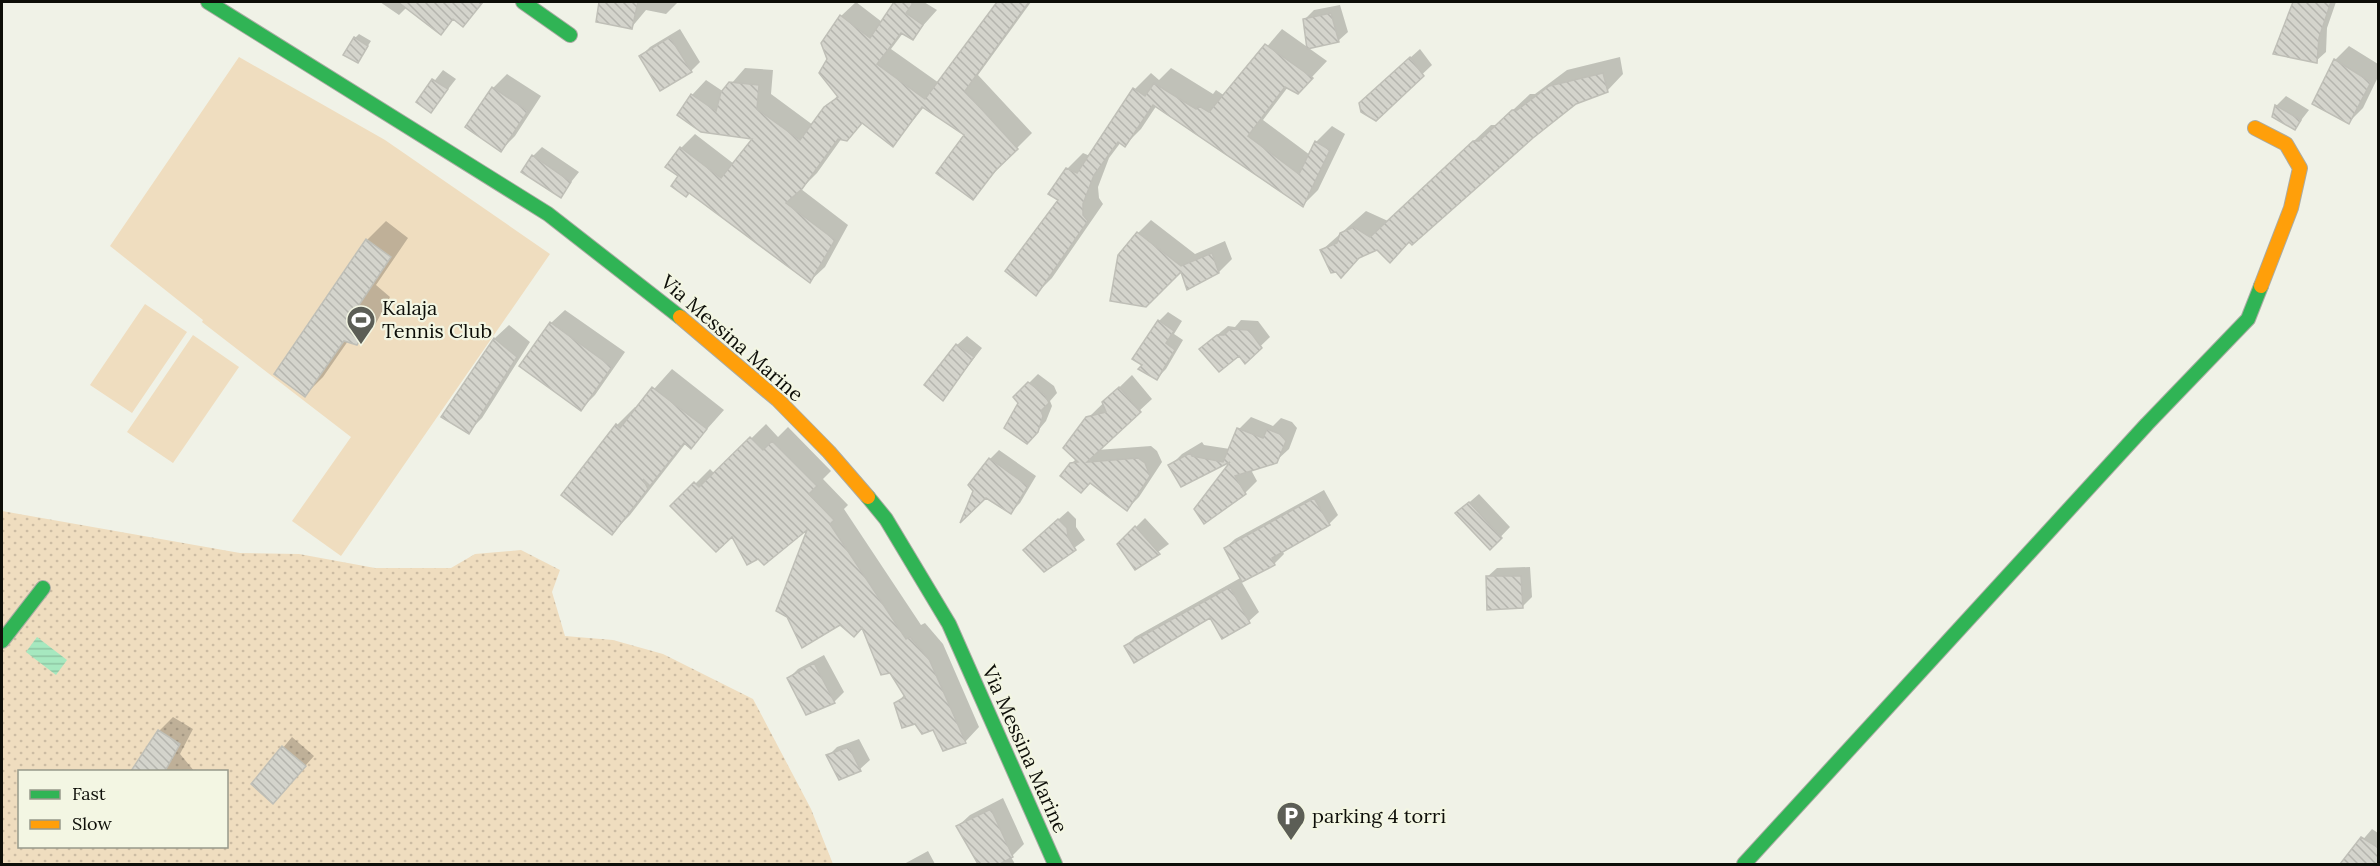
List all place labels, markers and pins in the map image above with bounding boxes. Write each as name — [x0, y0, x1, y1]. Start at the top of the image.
place label: Kalaja Tennis Club — [382, 295, 492, 343]
sports icon: Kalaja Tennis Club — [345, 304, 377, 346]
parking icon: parking 4 torri — [1275, 800, 1307, 842]
place label: parking 4 torri — [1312, 803, 1446, 828]

